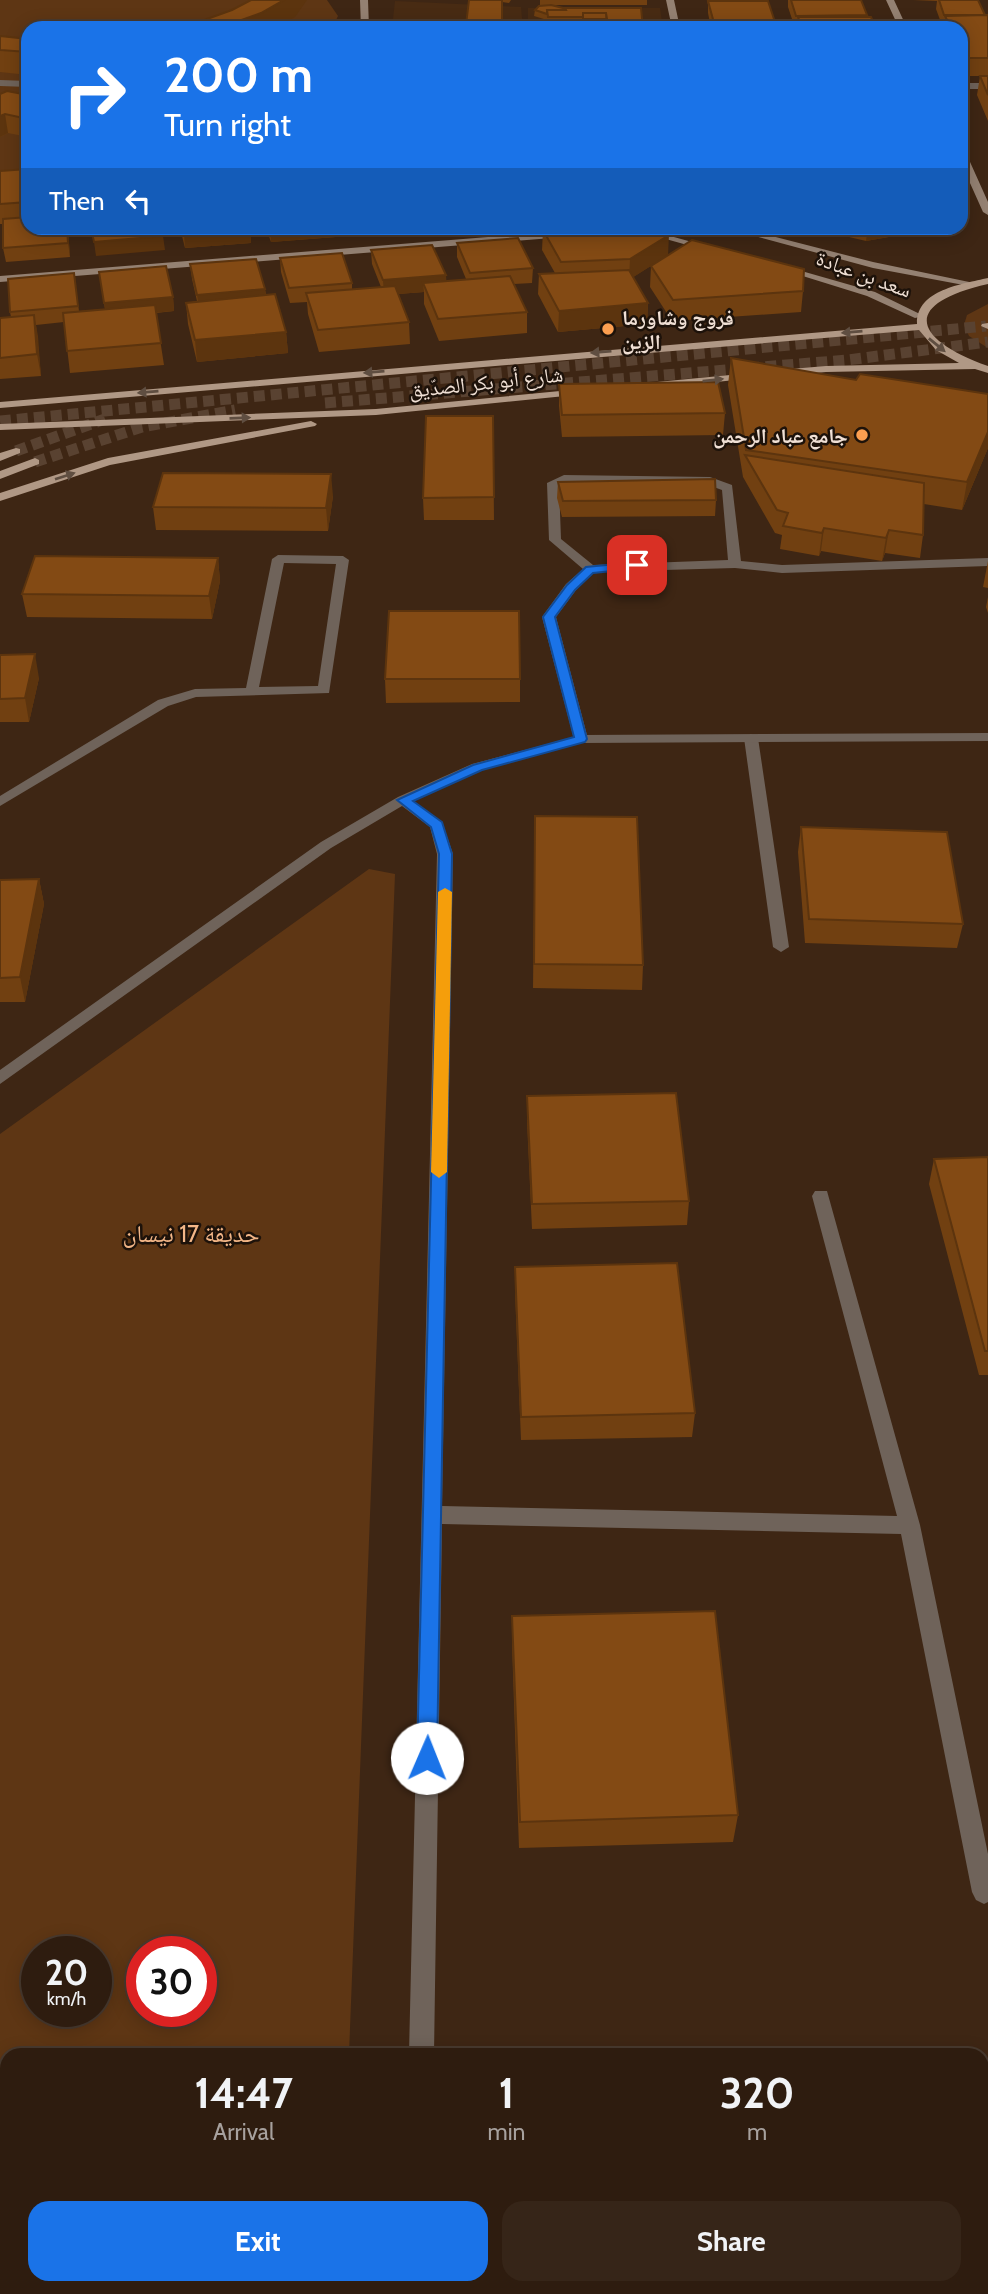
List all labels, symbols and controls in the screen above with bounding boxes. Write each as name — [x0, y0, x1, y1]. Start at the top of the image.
text: 200 m — [164, 45, 313, 104]
icon: right — [49, 49, 140, 140]
text: Turn right — [164, 105, 291, 144]
icon: left — [119, 182, 157, 220]
text: Then — [49, 185, 105, 217]
street label: سعد بن عبادة — [813, 245, 915, 304]
place label: فروج وشاورما الزين — [622, 305, 734, 355]
marker: فروج وشاورما الزين — [600, 321, 616, 337]
one-way arrow — [841, 327, 863, 338]
one-way arrow — [927, 338, 945, 353]
one-way arrow — [590, 347, 612, 358]
street label: شارع أبو بكر الصدّيق — [408, 361, 565, 404]
one-way arrow — [363, 367, 385, 378]
one-way arrow — [702, 374, 724, 385]
one-way arrow — [137, 387, 159, 398]
one-way arrow — [229, 412, 251, 423]
place label: جامع عباد الرحمن — [713, 423, 848, 450]
marker: جامع عباد الرحمن — [854, 427, 870, 443]
one-way arrow — [55, 471, 76, 481]
pin — [607, 535, 667, 595]
icon: arrive — [618, 546, 656, 584]
park label: حديقة 17 نيسان — [122, 1219, 260, 1248]
position arrow — [390, 1721, 464, 1795]
speed limit sign: 30 — [126, 1936, 217, 2027]
text: 20 — [45, 1951, 88, 1994]
text: km/h — [47, 1988, 86, 2010]
text: 14:47 — [195, 2067, 293, 2119]
text: 1 — [499, 2067, 514, 2119]
text: 320 — [720, 2067, 794, 2119]
text: Arrival — [213, 2118, 274, 2146]
text: min — [487, 2118, 525, 2146]
text: m — [747, 2118, 767, 2146]
button: Exit — [28, 2201, 488, 2281]
button: Share — [502, 2201, 961, 2281]

